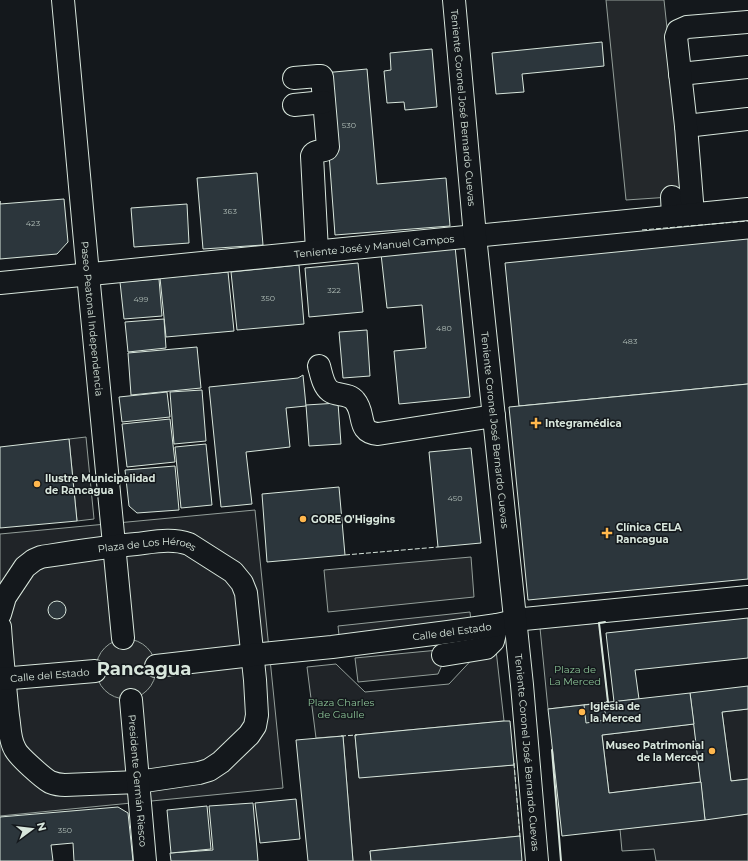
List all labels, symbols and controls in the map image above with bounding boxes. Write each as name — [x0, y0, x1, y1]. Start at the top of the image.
street label: Teniente Coronel José Bernardo Cuevas — [448, 8, 479, 207]
house number: 530 — [342, 120, 356, 130]
house number: 363 — [223, 206, 237, 216]
house number: 423 — [26, 218, 41, 228]
street label: Teniente José y Manuel Campos — [294, 232, 455, 260]
street label: Paseo Peatonal Independencia — [79, 241, 106, 397]
house number: 322 — [327, 285, 341, 295]
house number: 350 — [261, 293, 275, 303]
house number: 499 — [134, 294, 149, 304]
house number: 480 — [436, 323, 452, 333]
street label: Teniente Coronel José Bernardo Cuevas — [479, 331, 512, 529]
house number: 483 — [623, 336, 638, 346]
marker: Integramédica — [530, 417, 542, 429]
place label: Integramédica — [545, 417, 622, 430]
place label: Ilustre Municipalidad de Rancagua — [45, 472, 156, 497]
marker: Ilustre Municipalidad de Rancagua — [32, 479, 42, 489]
house number: 450 — [447, 493, 463, 503]
place label: GORE O'Higgins — [311, 513, 396, 526]
marker: GORE O'Higgins — [298, 514, 308, 524]
place label: Clínica CELA Rancagua — [616, 521, 682, 546]
marker: Clínica CELA Rancagua — [601, 527, 613, 539]
street label: Plaza de Los Héroes — [97, 534, 199, 555]
street label: Calle del Estado — [412, 619, 492, 643]
street label: Teniente Coronel José Bernardo Cuevas — [512, 653, 543, 852]
district label: Rancagua — [97, 658, 191, 680]
park label: Plaza de La Merced — [549, 663, 601, 688]
street label: Calle del Estado — [10, 665, 90, 685]
park label: Plaza Charles de Gaulle — [308, 696, 374, 721]
place label: Iglesia de la Merced — [590, 700, 641, 725]
marker: Iglesia de la Merced — [577, 707, 587, 717]
street label: Presidente Germán Riesco — [126, 714, 150, 848]
place label: Museo Patrimonial de la Merced — [605, 739, 704, 764]
marker: Museo Patrimonial de la Merced — [707, 746, 717, 756]
north arrow — [12, 809, 52, 849]
text: N — [34, 820, 50, 833]
house number: 350 — [58, 825, 72, 835]

